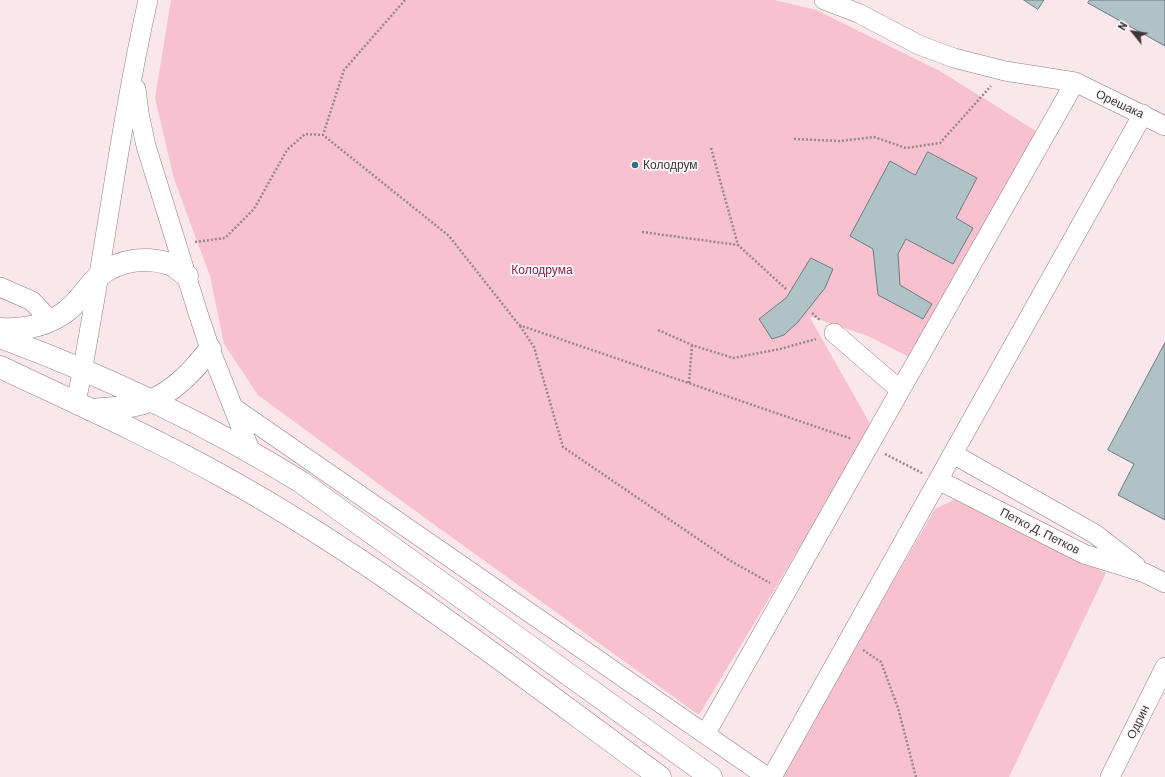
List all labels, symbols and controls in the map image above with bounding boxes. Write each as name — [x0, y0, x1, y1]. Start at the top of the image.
north arrow — [1113, 12, 1153, 52]
text: N — [1115, 19, 1130, 32]
street label: Орешака — [1094, 87, 1146, 121]
place label: Колодрум — [643, 158, 698, 172]
marker: Колодрум — [630, 160, 640, 170]
park label: Колодрума — [511, 263, 573, 277]
street label: Петко Д. Петков — [998, 505, 1082, 557]
street label: Одрин — [1124, 703, 1152, 741]

